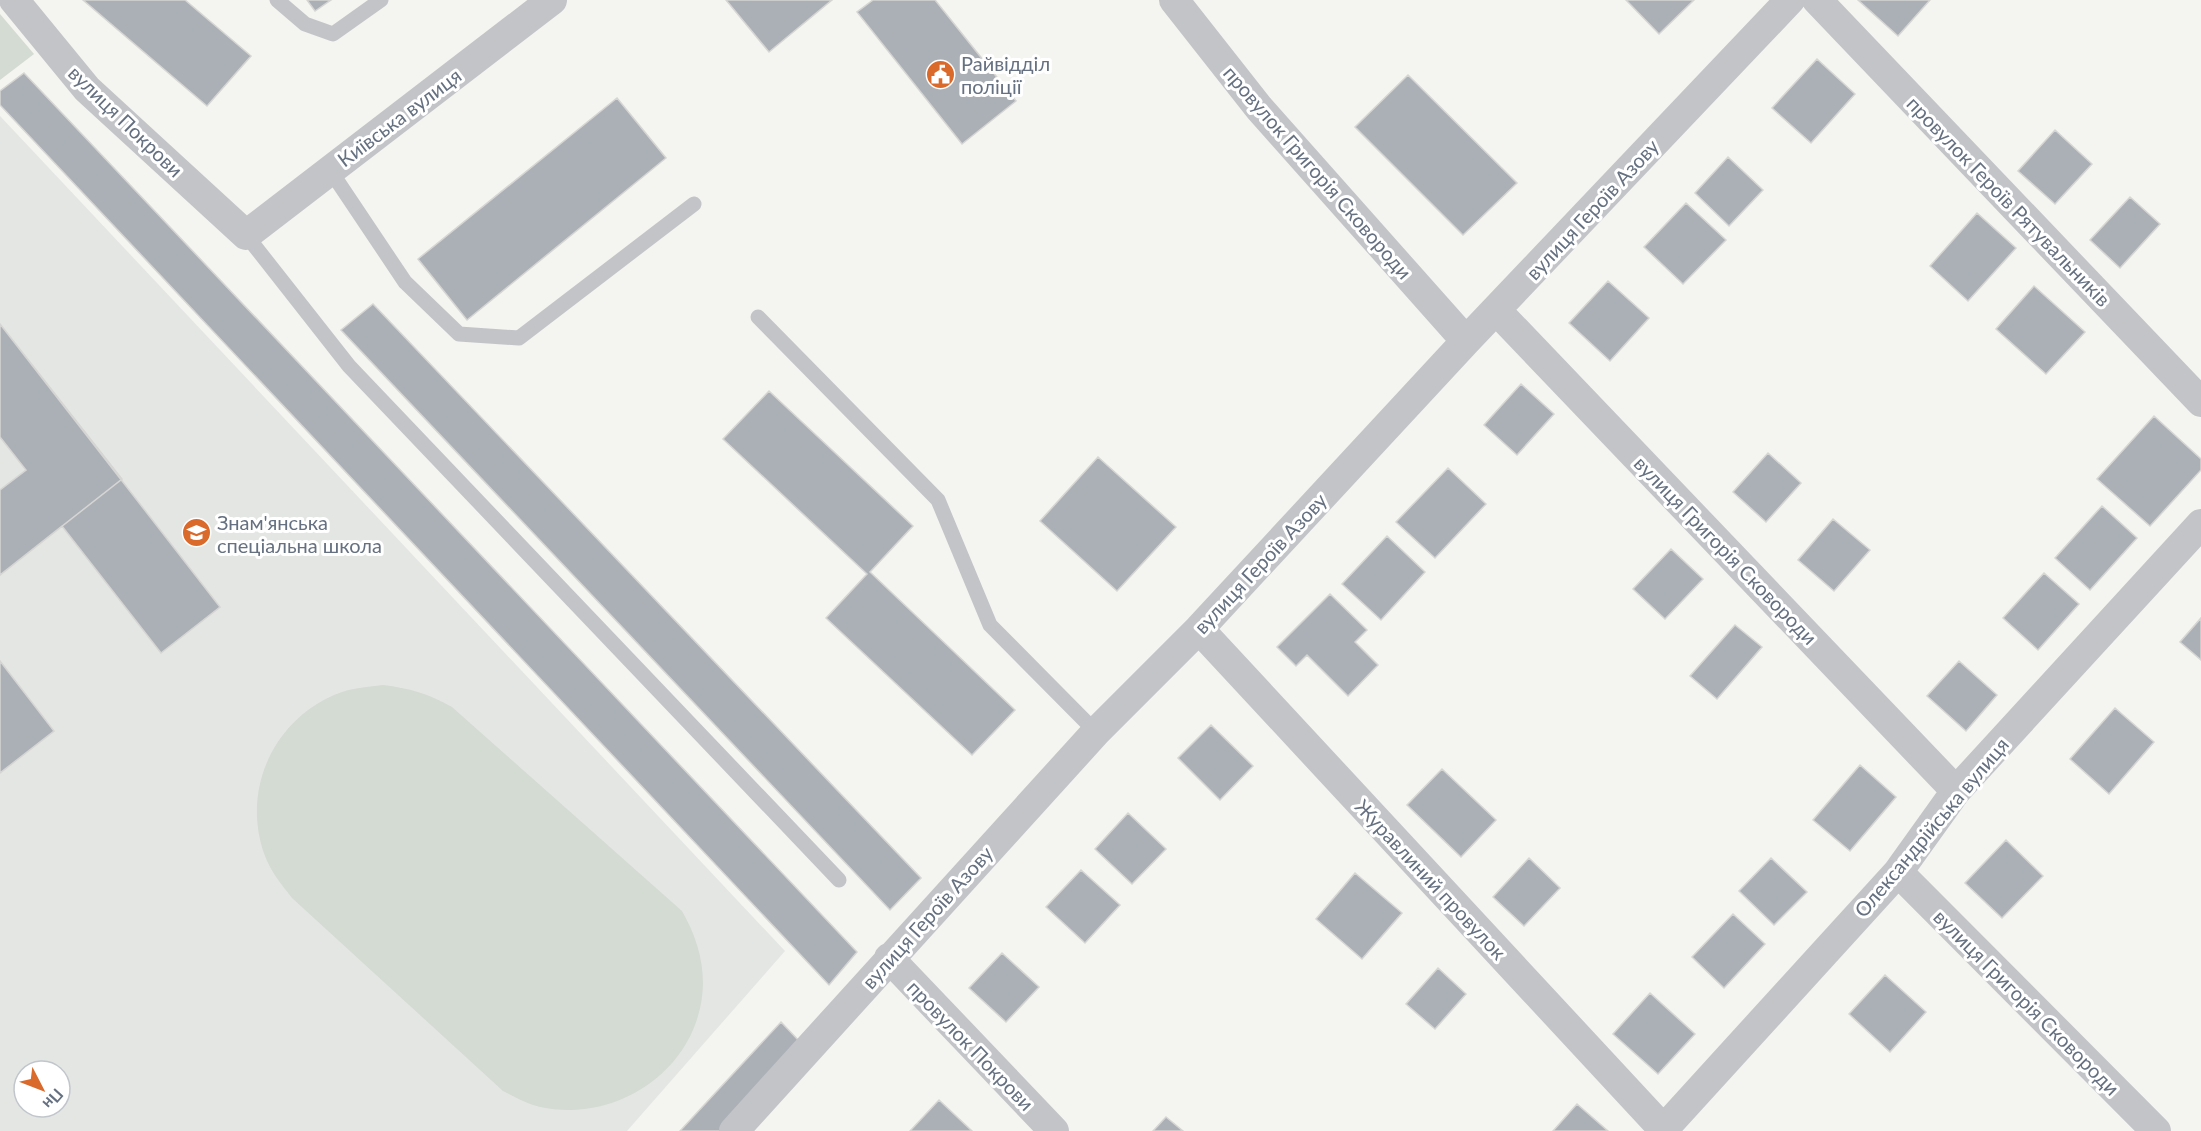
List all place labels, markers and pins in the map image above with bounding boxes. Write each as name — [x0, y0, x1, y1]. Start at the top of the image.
place label: Райвідділ поліції — [961, 51, 1050, 98]
public building icon: Райвідділ поліції — [924, 58, 956, 90]
place label: Знам'янська спеціальна школа — [217, 510, 382, 557]
school or university icon: Знам'янська спеціальна школа — [180, 517, 212, 549]

